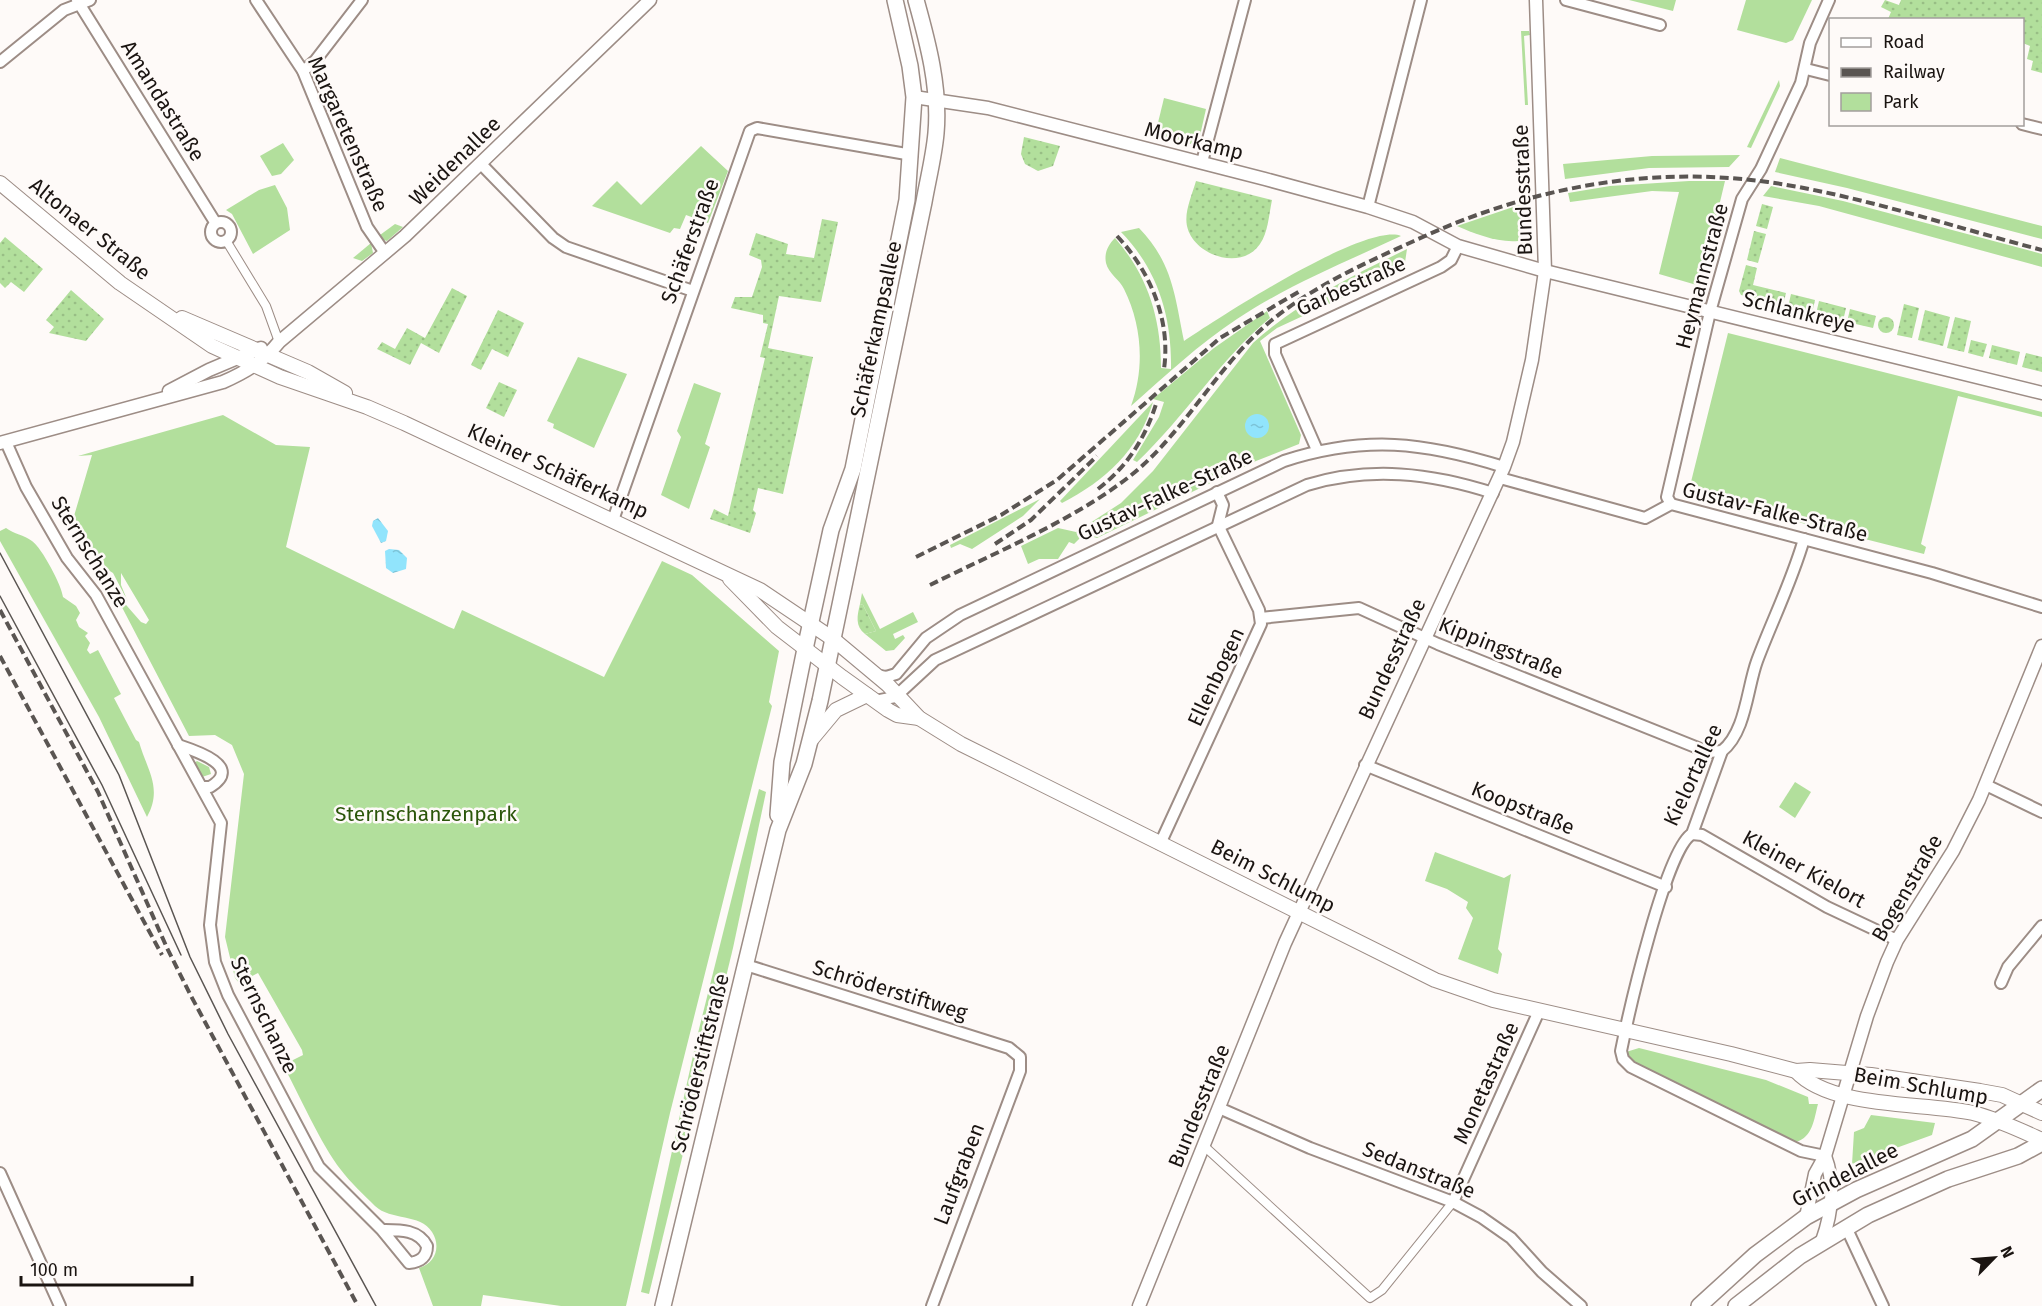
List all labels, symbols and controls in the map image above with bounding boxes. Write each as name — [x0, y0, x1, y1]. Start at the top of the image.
legend — [1829, 18, 2024, 126]
text: Road — [1883, 31, 1925, 53]
street label: Amandastraße — [116, 36, 210, 166]
street label: Margaretenstraße — [302, 52, 394, 216]
text: Railway — [1883, 61, 1945, 83]
text: Park — [1883, 91, 1919, 113]
street label: Weidenallee — [404, 111, 506, 211]
street label: Moorkamp — [1142, 116, 1246, 166]
street label: Bundesstraße — [1508, 124, 1538, 256]
street label: Altonaer Straße — [24, 172, 156, 286]
street label: Schäferstraße — [655, 175, 725, 307]
street label: Heymannstraße — [1670, 200, 1734, 352]
street label: Schäferkampsallee — [845, 238, 907, 420]
street label: Garbestraße — [1292, 250, 1410, 322]
street label: Schlankreye — [1740, 285, 1858, 339]
street label: Kleiner Schäferkamp — [463, 418, 653, 524]
street label: Gustav-Falke-Straße — [1073, 443, 1257, 547]
street label: Gustav-Falke-Straße — [1680, 476, 1870, 548]
street label: Sternschanze — [45, 491, 135, 613]
street label: Bundesstraße — [1353, 594, 1431, 724]
street label: Kippingstraße — [1435, 611, 1567, 685]
street label: Ellenbogen — [1182, 623, 1250, 731]
street label: Kielortallee — [1658, 720, 1728, 830]
street label: Koopstraße — [1468, 775, 1578, 841]
park label: Sternschanzenpark — [335, 801, 517, 827]
street label: Kleiner Kielort — [1738, 824, 1871, 914]
street label: Bogenstraße — [1866, 830, 1948, 946]
street label: Beim Schlump — [1206, 833, 1340, 919]
street label: Sternschanze — [224, 952, 304, 1078]
street label: Schröderstiftweg — [809, 954, 971, 1026]
street label: Schröderstiftstraße — [665, 971, 735, 1155]
street label: Monetastraße — [1447, 1018, 1525, 1148]
street label: Bundesstraße — [1162, 1040, 1236, 1172]
street label: Beim Schlump — [1852, 1061, 1990, 1111]
street label: Laufgraben — [928, 1119, 990, 1229]
street label: Sedanstraße — [1359, 1136, 1479, 1204]
street label: Grindelallee — [1787, 1137, 1903, 1213]
north arrow — [1964, 1228, 2024, 1288]
text: N — [1996, 1243, 2018, 1261]
scale bar — [21, 1249, 192, 1287]
text: 100 m — [30, 1259, 78, 1281]

